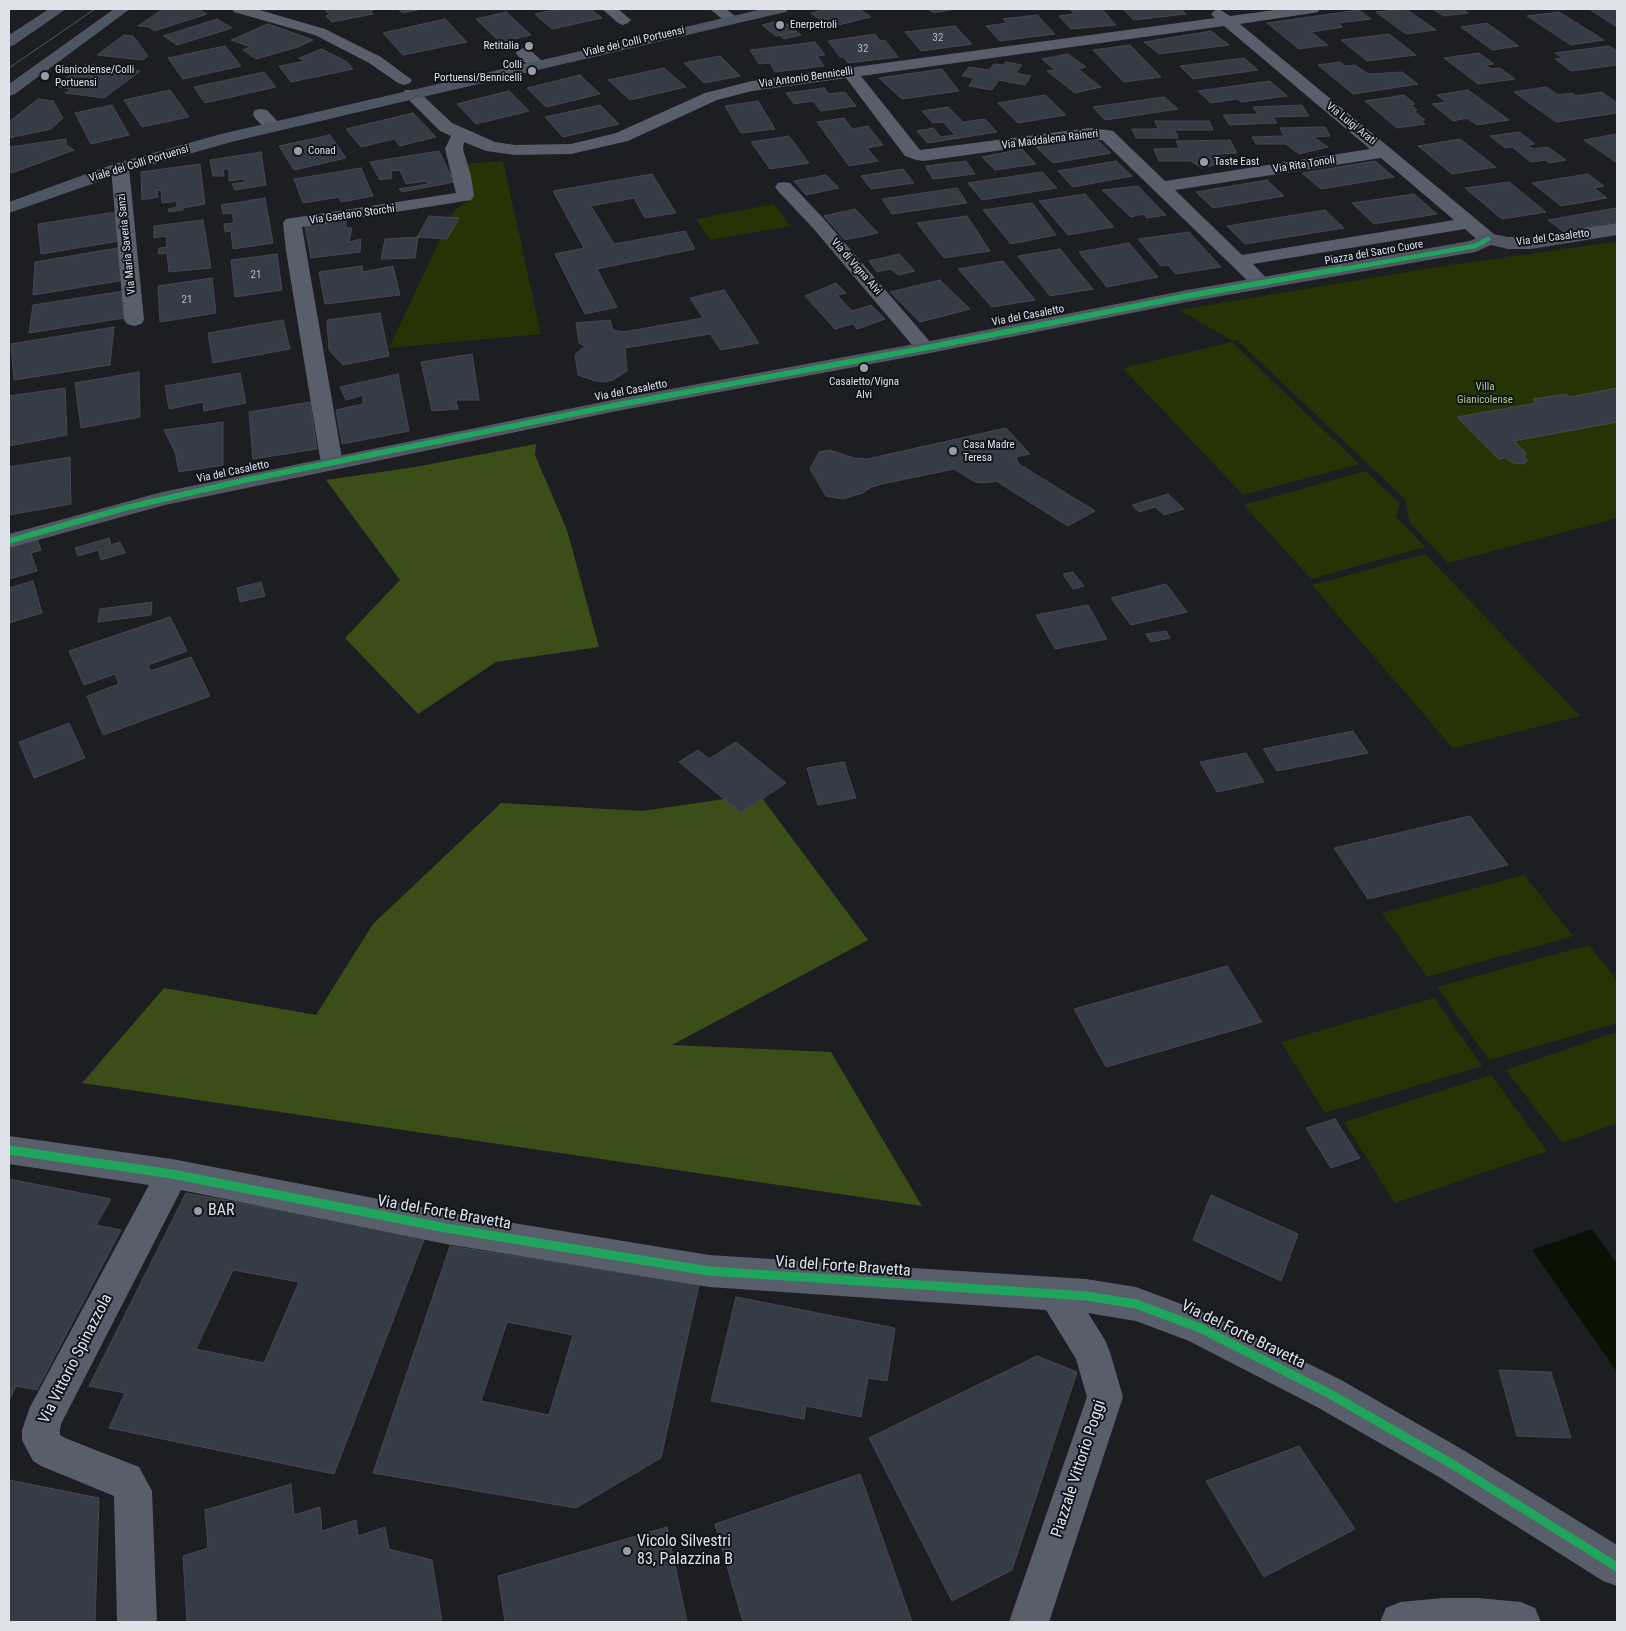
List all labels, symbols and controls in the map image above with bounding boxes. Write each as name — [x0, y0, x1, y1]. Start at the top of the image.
place label: Enerpetroli — [790, 18, 837, 32]
marker: Enerpetroli — [774, 19, 786, 31]
street label: Viale dei Colli Portuensi — [582, 24, 686, 60]
house number: 32 — [933, 31, 943, 45]
place label: Retitalia — [483, 39, 519, 53]
marker: Retitalia — [523, 40, 535, 52]
house number: 32 — [858, 42, 868, 56]
place label: Colli Portuensi/Bennicelli — [434, 58, 522, 84]
place label: Gianicolense/Colli Portuensi — [55, 63, 134, 89]
marker: Colli Portuensi/Bennicelli — [526, 65, 538, 77]
street label: Via Antonio Bennicelli — [758, 65, 854, 91]
marker: Gianicolense/Colli Portuensi — [39, 70, 51, 82]
street label: Via Luigi Arati — [1323, 100, 1379, 148]
street label: Via Maddalena Raineri — [1001, 128, 1099, 152]
street label: Viale dei Colli Portuensi — [88, 143, 190, 185]
place label: Conad — [308, 144, 336, 158]
marker: Conad — [292, 145, 304, 157]
street label: Via Rita Tonoli — [1272, 154, 1336, 176]
place label: Taste East — [1214, 155, 1259, 169]
marker: Taste East — [1198, 156, 1210, 168]
street label: Via Maria Saveria Sanzi — [115, 193, 139, 295]
street label: Via Gaetano Storchi — [309, 202, 395, 228]
street label: Via del Casaletto — [1516, 227, 1590, 249]
street label: Via di Vigna Alvi — [828, 236, 884, 298]
street label: Piazza del Sacro Cuore — [1324, 238, 1424, 268]
house number: 21 — [251, 268, 261, 282]
house number: 21 — [182, 293, 192, 307]
street label: Via del Casaletto — [991, 303, 1065, 329]
marker: Casaletto/Vigna Alvi — [858, 362, 870, 374]
place label: Casaletto/Vigna Alvi — [829, 375, 899, 401]
street label: Via del Casaletto — [594, 378, 668, 404]
park label: Villa Gianicolense — [1457, 380, 1513, 406]
place label: Casa Madre Teresa — [963, 438, 1015, 464]
marker: Casa Madre Teresa — [947, 445, 959, 457]
street label: Via del Casaletto — [196, 458, 270, 486]
street label: Via del Forte Bravetta — [376, 1192, 512, 1234]
place label: BAR — [208, 1201, 234, 1221]
marker: BAR — [192, 1205, 204, 1217]
street label: Via del Forte Bravetta — [775, 1253, 911, 1281]
street label: Via Vittorio Spinazzola — [35, 1291, 117, 1427]
street label: Via del Forte Bravetta — [1178, 1297, 1308, 1373]
street label: Piazzale Vittorio Poggi — [1048, 1398, 1110, 1540]
place label: Vicolo Silvestri 83, Palazzina B — [637, 1532, 733, 1570]
marker: Vicolo Silvestri 83, Palazzina B — [621, 1545, 633, 1557]

